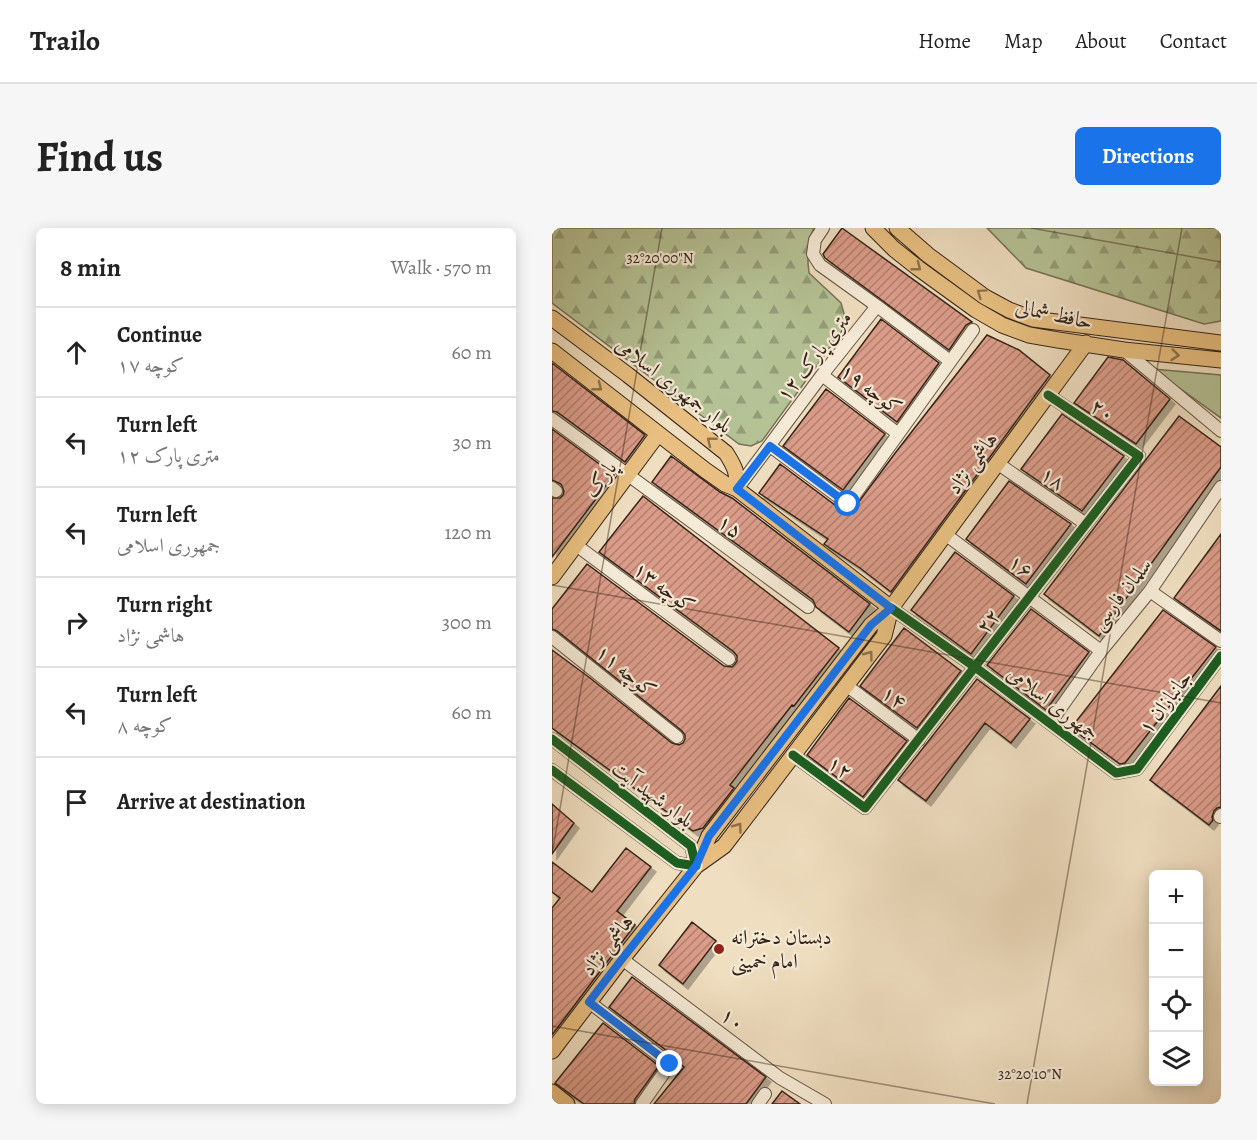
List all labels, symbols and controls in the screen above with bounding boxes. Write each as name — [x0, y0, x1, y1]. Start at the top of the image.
text: Trailo — [30, 22, 100, 60]
text: Home — [918, 27, 971, 55]
text: Map — [1004, 27, 1042, 55]
text: About — [1075, 27, 1127, 55]
text: Contact — [1160, 27, 1227, 55]
button: Directions — [1075, 127, 1221, 185]
text: Find us — [36, 128, 163, 185]
text: 32°20'00"N — [627, 248, 694, 268]
text: 8 min — [60, 250, 121, 285]
text: Walk · 570 m — [391, 254, 492, 281]
one-way arrow — [910, 259, 921, 270]
one-way arrow — [977, 289, 988, 300]
street label: حافظ شمالی — [1013, 292, 1095, 336]
street label: ۱۲ متری پارک — [770, 305, 859, 408]
text: Continue — [117, 320, 202, 350]
street label: بلوار جمهوری اسلامی — [610, 330, 738, 440]
icon: ahead — [60, 336, 93, 369]
text: 60 m — [452, 339, 492, 366]
one-way arrow — [1170, 348, 1179, 361]
text: کوچه ۱۷ — [117, 352, 184, 379]
street label: کوچه ۱۹ — [834, 357, 908, 421]
one-way arrow — [591, 379, 602, 390]
street label: ۲۰ — [1085, 392, 1121, 428]
text: Turn left — [117, 410, 197, 440]
icon: left — [60, 426, 93, 459]
street label: هاشمی نژاد — [940, 426, 1004, 500]
text: 30 m — [452, 429, 492, 456]
one-way arrow — [707, 438, 718, 449]
text: ۱۲ متری پارک — [117, 442, 220, 469]
street label: پارک — [577, 454, 624, 504]
street label: ۱۸ — [1035, 460, 1071, 496]
route start — [834, 490, 860, 516]
text: Turn left — [117, 500, 197, 530]
street label: ۱۵ — [712, 507, 748, 545]
icon: left — [60, 516, 93, 549]
text: 120 m — [444, 519, 492, 546]
text: جمهوری اسلامی — [117, 532, 220, 559]
street label: ۱۶ — [1003, 547, 1039, 585]
street label: سلمان فارسی — [1084, 552, 1159, 637]
street label: کوچه ۱۳ — [627, 555, 701, 619]
text: Turn right — [117, 590, 213, 620]
street label: ۲۲ — [969, 603, 1007, 639]
icon: right — [60, 606, 93, 639]
text: 300 m — [442, 609, 492, 636]
text: هاشمی نژاد — [117, 622, 184, 649]
street label: کوچه ۱۱ — [590, 638, 662, 704]
one-way arrow — [862, 650, 873, 661]
street label: جمهوری اسلامی — [1001, 659, 1105, 747]
street label: جانبازان ۱ — [1132, 664, 1198, 740]
street label: ۱۴ — [876, 678, 912, 716]
text: Turn left — [117, 680, 197, 710]
icon: left — [60, 696, 93, 729]
text: 60 m — [452, 699, 492, 726]
text: کوچه ۸ — [117, 712, 172, 739]
street label: ۱۲ — [822, 748, 858, 786]
street label: بلوار شهید آیت — [606, 754, 700, 834]
icon: arrive — [60, 786, 93, 819]
text: Arrive at destination — [117, 787, 306, 817]
one-way arrow — [731, 822, 742, 833]
map controls — [1149, 870, 1203, 1086]
button: + — [1149, 870, 1203, 924]
street label: هاشمی نژاد — [574, 908, 640, 982]
place label: دبستان دخترانه امام خمینی — [731, 923, 832, 979]
button: − — [1149, 924, 1203, 978]
marker: دبستان دخترانه امام خمینی — [712, 942, 726, 956]
button: locate — [1149, 978, 1203, 1032]
street label: ۱۰ — [715, 1000, 751, 1038]
button: layers — [1149, 1032, 1203, 1086]
route end — [656, 1050, 682, 1076]
text: 32°20'10"N — [998, 1064, 1062, 1084]

